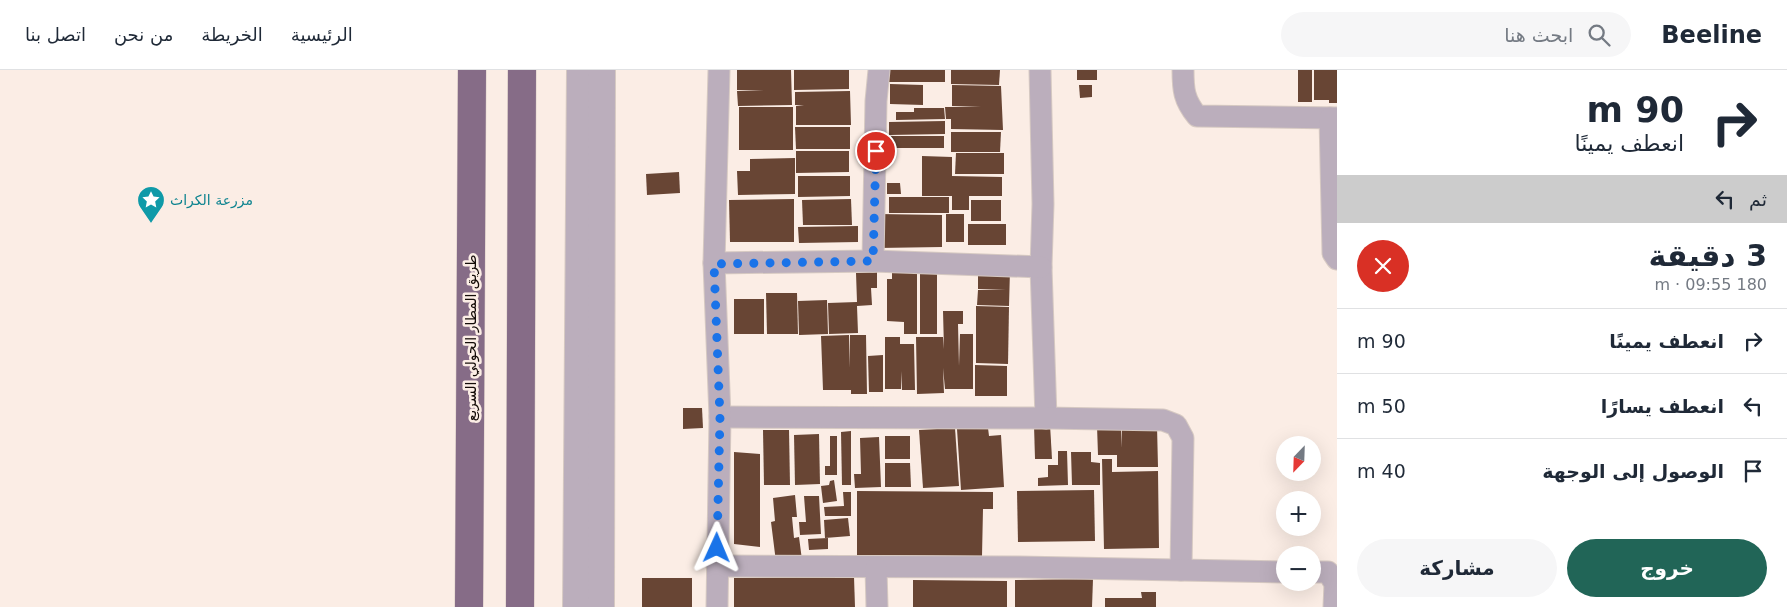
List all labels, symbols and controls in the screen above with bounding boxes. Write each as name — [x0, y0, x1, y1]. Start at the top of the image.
search box — [1281, 12, 1631, 57]
icon: search — [1585, 21, 1613, 49]
text: Beeline — [1661, 21, 1762, 49]
text: اتصل بنا — [25, 24, 86, 45]
text: من نحن — [114, 24, 173, 45]
text: الخريطة — [201, 24, 263, 45]
text: الرئيسية — [291, 24, 353, 45]
text: ابحث هنا — [1504, 24, 1573, 46]
text: 90 m — [1587, 90, 1684, 130]
icon: right — [1702, 90, 1767, 155]
pin — [855, 130, 897, 172]
text: انعطف يمينًا — [1575, 131, 1684, 156]
icon: arrive — [862, 137, 890, 165]
place icon: مزرعة الكراث — [136, 185, 166, 224]
icon: left — [1711, 185, 1739, 213]
text: ثم — [1749, 188, 1767, 210]
place label: مزرعة الكراث — [170, 192, 253, 209]
text: 3 دقيقة — [1649, 238, 1767, 273]
button: close — [1357, 240, 1409, 292]
street label: طريق المطار الحولي السريع — [463, 255, 480, 421]
text: 180 m · 09:55 — [1654, 275, 1767, 294]
icon: right — [1739, 327, 1767, 355]
text: 90 m — [1357, 330, 1406, 352]
text: انعطف يمينًا — [1609, 330, 1724, 352]
icon: left — [1739, 392, 1767, 420]
text: 50 m — [1357, 395, 1406, 417]
text: انعطف يسارًا — [1601, 395, 1724, 417]
north arrow — [1276, 436, 1321, 481]
map controls — [1276, 436, 1321, 591]
icon: arrive — [1739, 457, 1767, 485]
text: 40 m — [1357, 460, 1406, 482]
text: الوصول إلى الوجهة — [1542, 460, 1724, 482]
button: + — [1276, 491, 1321, 536]
position arrow — [690, 521, 742, 573]
button: مشاركة — [1357, 539, 1557, 597]
button: خروج — [1567, 539, 1767, 597]
button: − — [1276, 546, 1321, 591]

